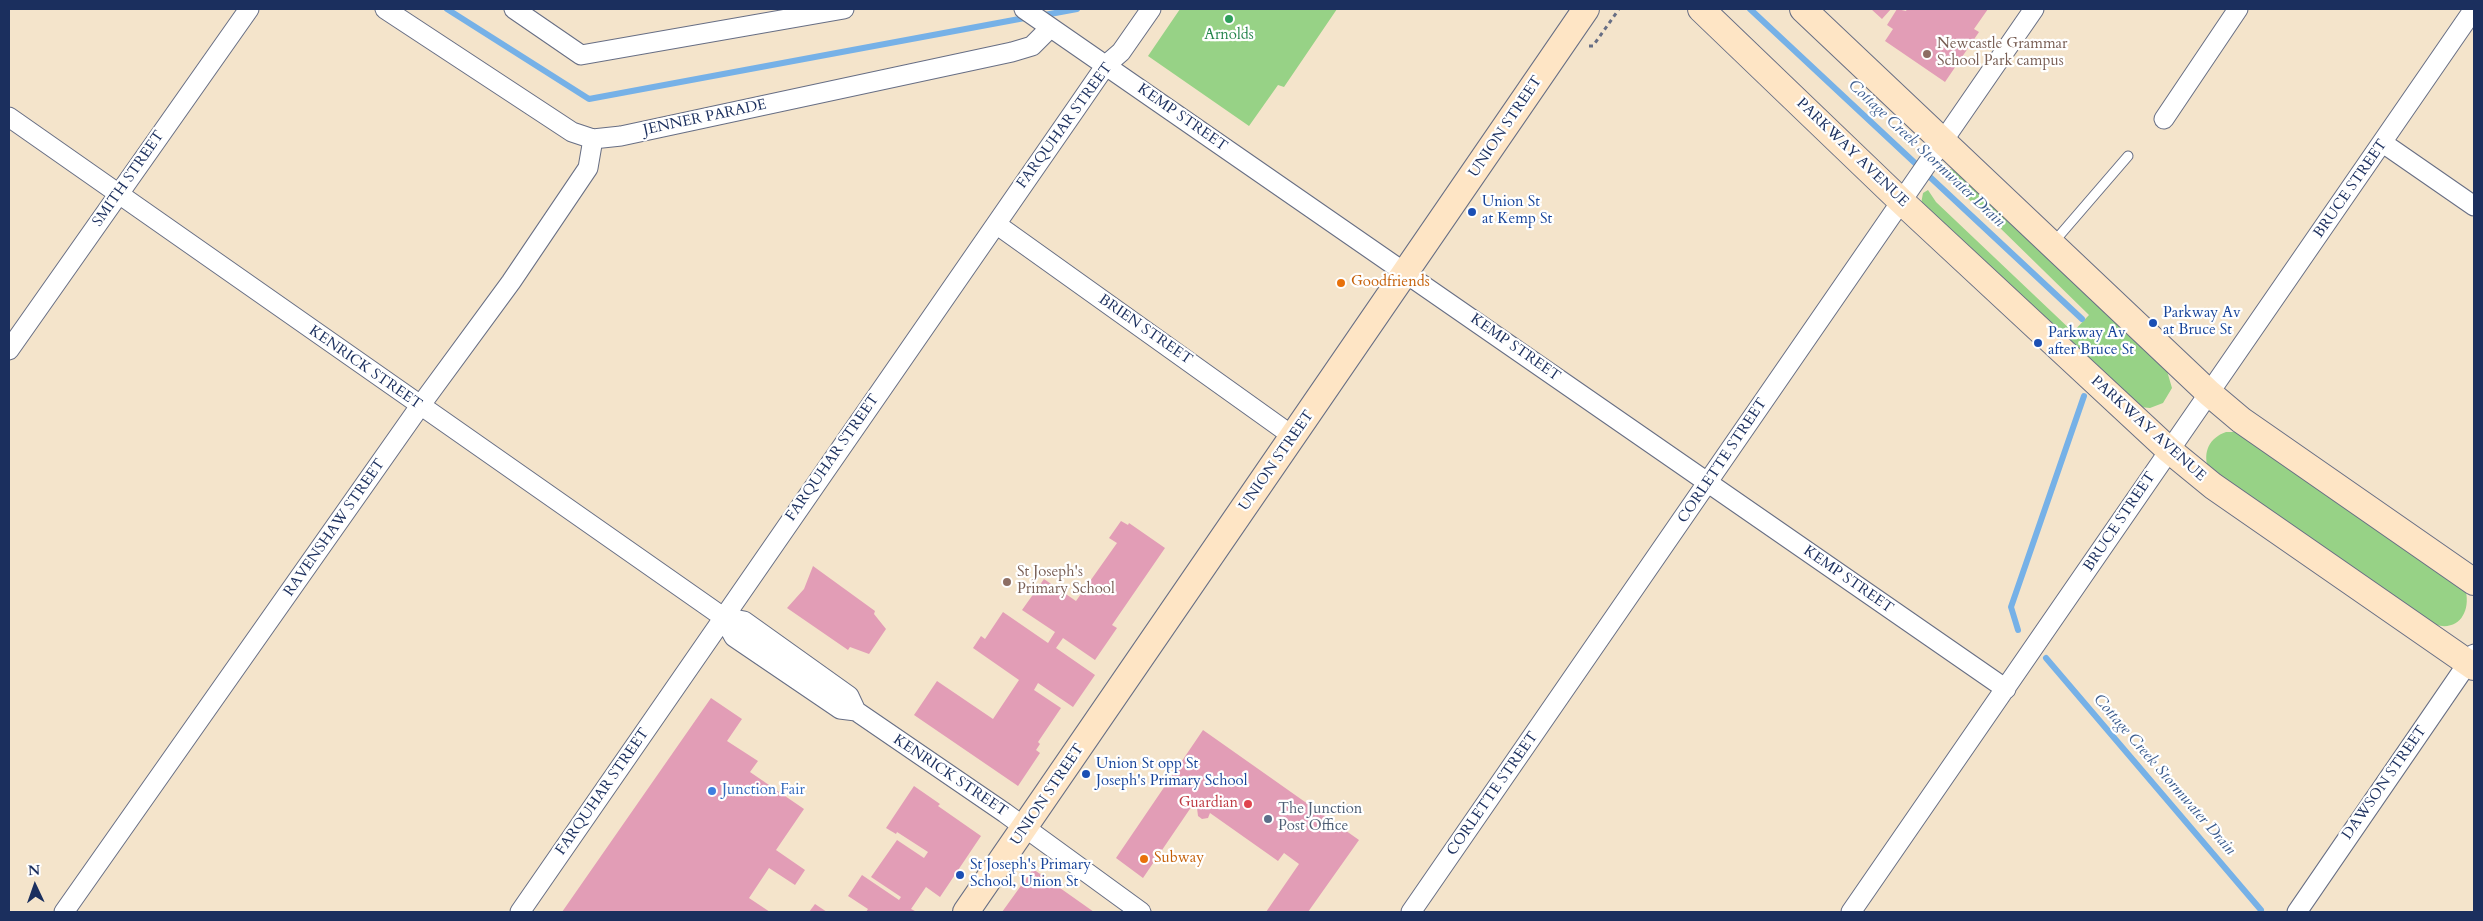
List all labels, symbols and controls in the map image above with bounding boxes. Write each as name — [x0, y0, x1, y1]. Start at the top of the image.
marker: Arnolds — [1223, 13, 1235, 25]
place label: Arnolds — [1204, 27, 1254, 45]
place label: Newcastle Grammar School Park campus — [1937, 36, 2068, 71]
marker: Newcastle Grammar School Park campus — [1921, 48, 1933, 60]
street label: FARQUHAR STREET — [1013, 60, 1117, 192]
street label: UNION STREET — [1465, 73, 1547, 181]
water label: Cottage Creek Stormwater Drain — [1844, 76, 2008, 232]
street label: KEMP STREET — [1133, 80, 1231, 156]
street label: PARKWAY AVENUE — [1792, 95, 1912, 211]
street label: JENNER PARADE — [642, 96, 768, 140]
street label: SMITH STREET — [89, 128, 169, 230]
street label: BRUCE STREET — [2310, 136, 2392, 242]
place label: Union St at Kemp St — [1482, 194, 1552, 229]
marker: Union St at Kemp St — [1466, 206, 1478, 218]
place label: Goodfriends — [1351, 274, 1430, 292]
marker: Goodfriends — [1335, 277, 1347, 289]
street label: BRIEN STREET — [1095, 291, 1195, 369]
place label: Parkway Av at Bruce St — [2163, 305, 2241, 340]
street label: KEMP STREET — [1466, 310, 1564, 386]
marker: Parkway Av at Bruce St — [2147, 317, 2159, 329]
street label: KENRICK STREET — [305, 322, 425, 414]
place label: Parkway Av after Bruce St — [2048, 325, 2134, 360]
marker: Parkway Av after Bruce St — [2032, 337, 2044, 349]
street label: PARKWAY AVENUE — [2087, 373, 2209, 485]
street label: FARQUHAR STREET — [782, 391, 884, 525]
street label: CORLETTE STREET — [1674, 395, 1772, 527]
street label: UNION STREET — [1236, 407, 1318, 515]
street label: RAVENSHAW STREET — [281, 456, 389, 600]
street label: BRUCE STREET — [2080, 469, 2160, 575]
street label: KEMP STREET — [1799, 542, 1897, 618]
place label: St Joseph's Primary School — [1017, 564, 1115, 599]
marker: St Joseph's Primary School — [1001, 576, 1013, 588]
water label: Cottage Creek Stormwater Drain — [2089, 691, 2239, 859]
street label: DAWSON STREET — [2339, 722, 2431, 844]
street label: FARQUHAR STREET — [552, 725, 654, 859]
street label: CORLETTE STREET — [1444, 729, 1542, 859]
street label: KENRICK STREET — [889, 731, 1011, 821]
street label: UNION STREET — [1007, 741, 1089, 849]
place label: Union St opp St Joseph's Primary School — [1096, 756, 1247, 791]
marker: Union St opp St Joseph's Primary School — [1080, 768, 1092, 780]
place label: Junction Fair — [722, 782, 805, 800]
marker: Junction Fair — [706, 785, 718, 797]
place label: Guardian — [1179, 795, 1238, 813]
marker: Guardian — [1242, 798, 1254, 810]
place label: The Junction Post Office — [1278, 801, 1362, 836]
marker: The Junction Post Office — [1262, 813, 1274, 825]
place label: Subway — [1154, 850, 1204, 868]
marker: Subway — [1138, 853, 1150, 865]
place label: St Joseph's Primary School, Union St — [970, 857, 1091, 892]
north arrow — [10, 861, 60, 911]
text: N — [28, 861, 41, 880]
marker: St Joseph's Primary School, Union St — [954, 869, 966, 881]

